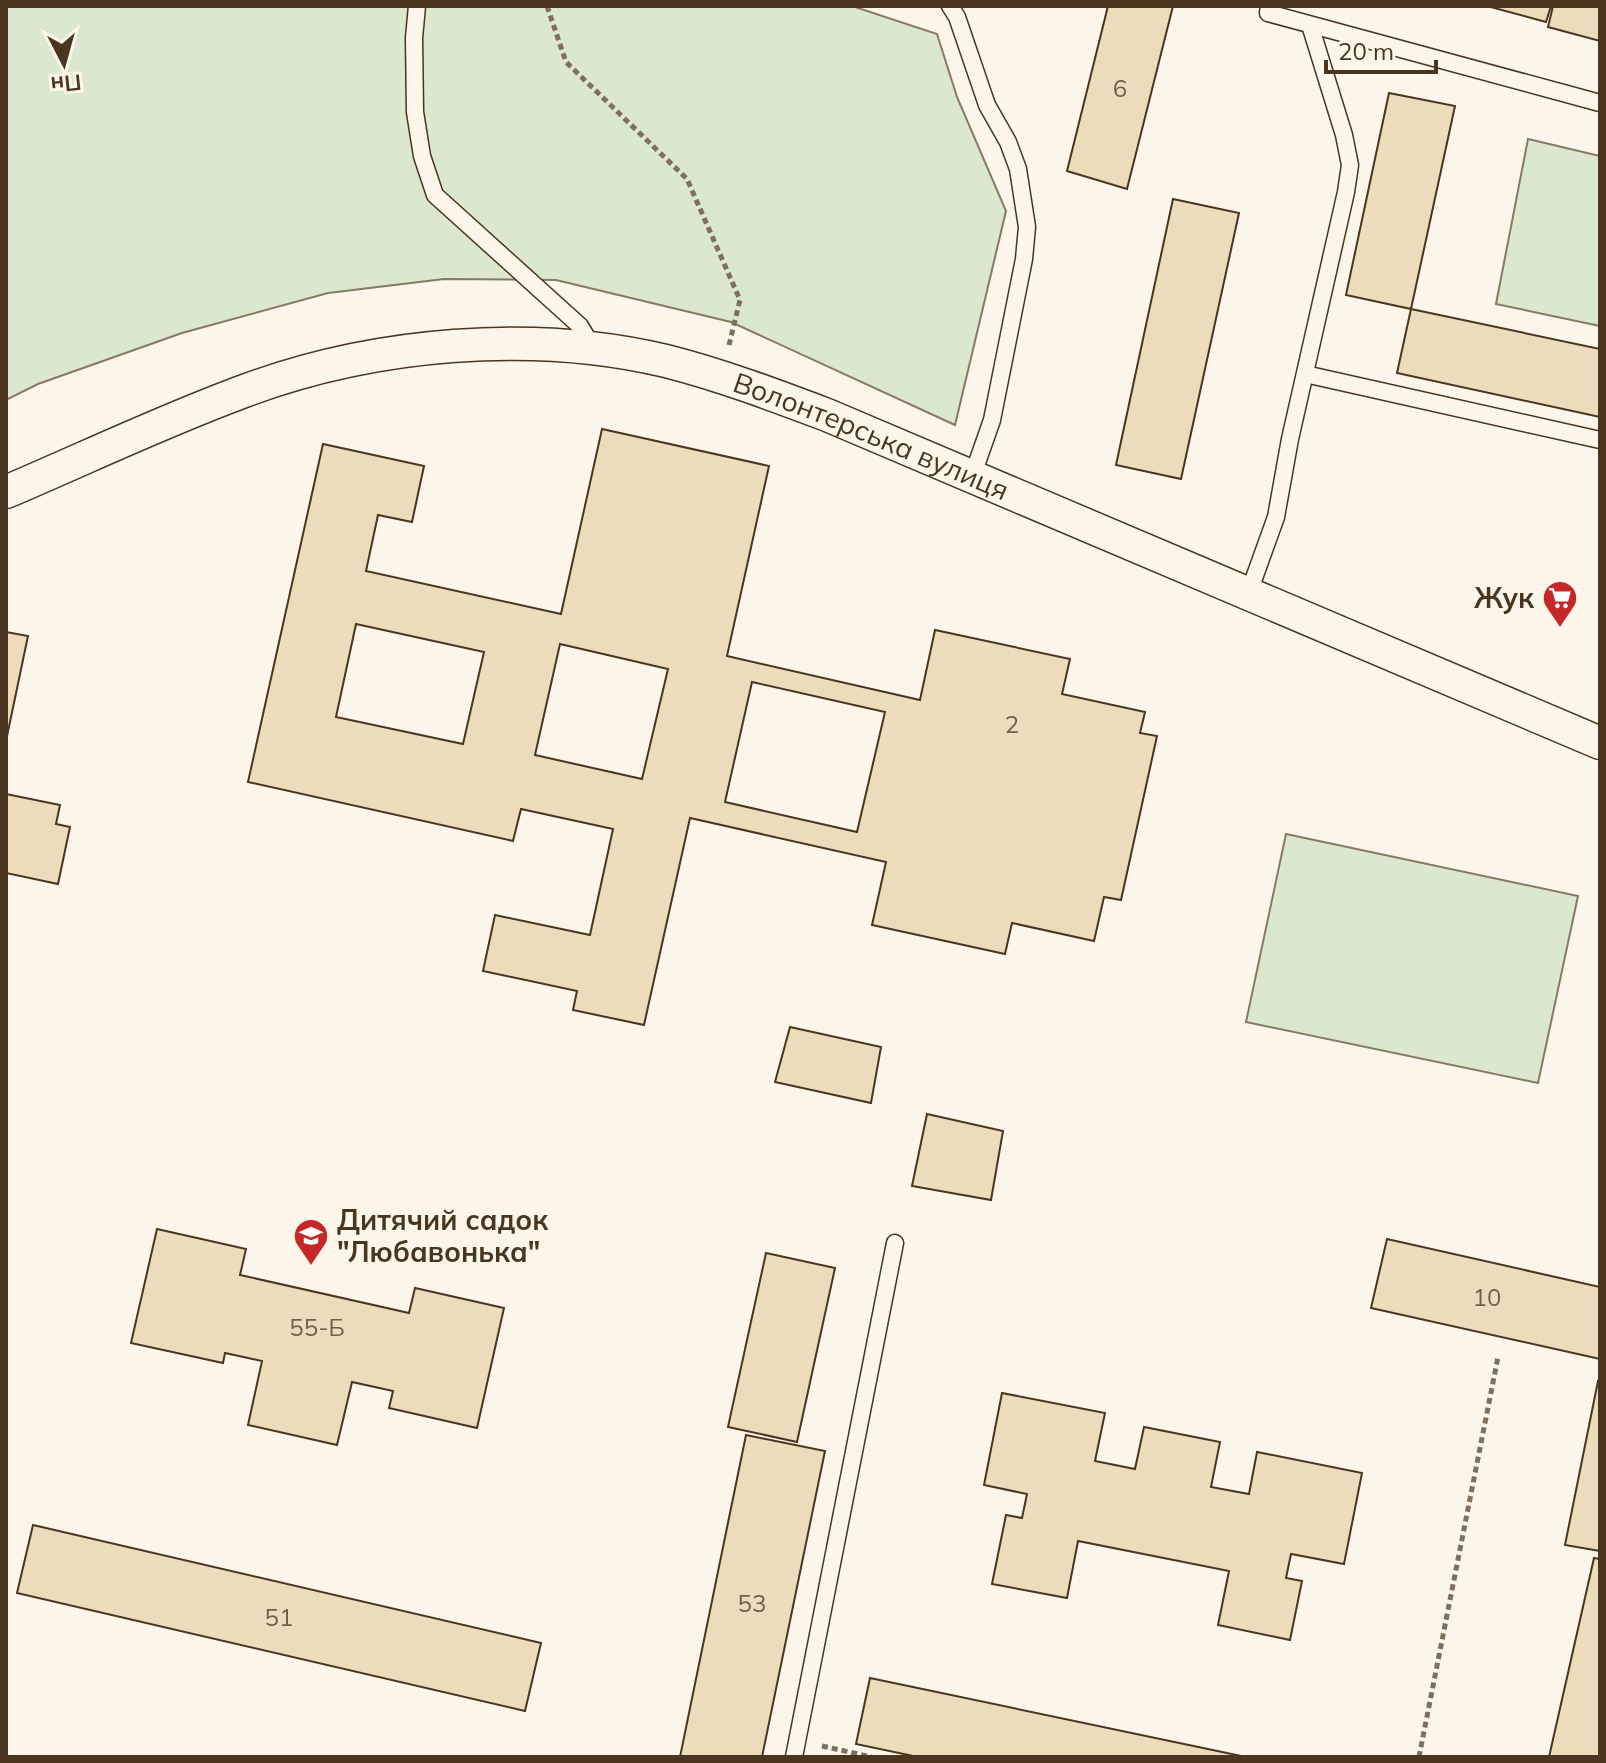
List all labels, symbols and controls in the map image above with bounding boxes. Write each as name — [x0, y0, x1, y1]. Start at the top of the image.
north arrow — [24, 24, 104, 104]
scale bar — [1326, 24, 1436, 74]
text: 20 m — [1338, 36, 1394, 66]
text: Пн — [49, 68, 83, 99]
house number: 6 — [1113, 73, 1127, 103]
street label: Волонтерська вулиця — [729, 364, 1014, 507]
supermarket icon: Жук — [1541, 579, 1579, 629]
place label: Жук — [1474, 580, 1535, 615]
house number: 2 — [1005, 709, 1019, 739]
place label: Дитячий садок "Любавонька" — [337, 1202, 549, 1269]
school or university icon: Дитячий садок "Любавонька" — [292, 1217, 330, 1267]
house number: 10 — [1473, 1282, 1501, 1312]
house number: 55-Б — [289, 1312, 345, 1342]
house number: 53 — [738, 1588, 766, 1618]
house number: 51 — [265, 1602, 293, 1632]

